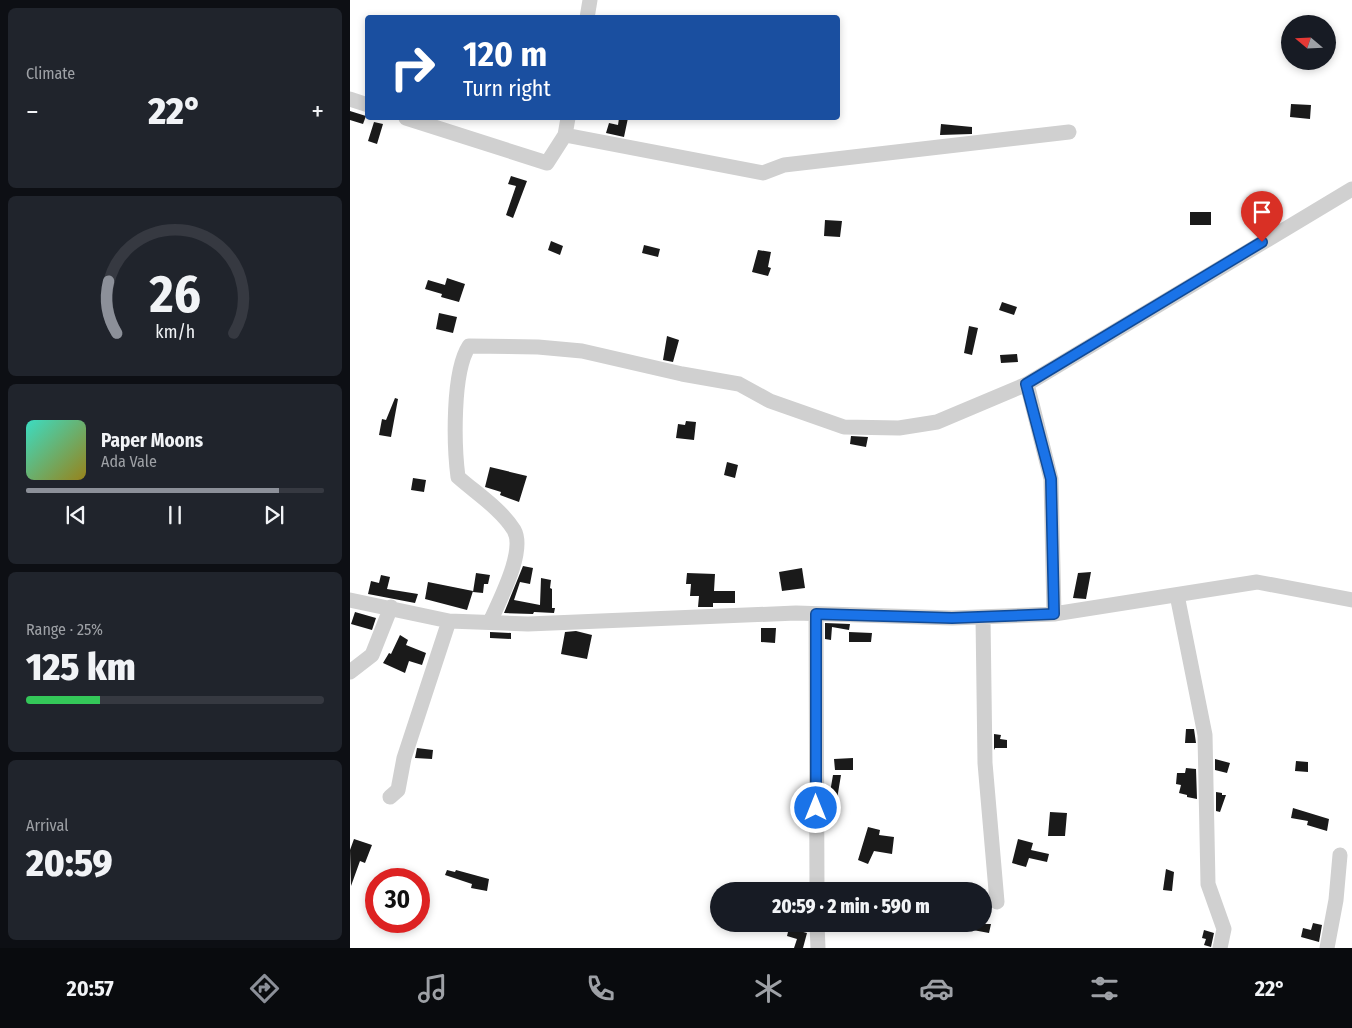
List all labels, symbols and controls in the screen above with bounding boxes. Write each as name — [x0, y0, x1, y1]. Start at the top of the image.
north arrow — [1281, 15, 1336, 70]
map controls — [1281, 15, 1336, 70]
text: 120 m — [463, 33, 547, 75]
icon: right — [380, 35, 445, 100]
text: Climate — [26, 64, 75, 83]
text: Turn right — [463, 75, 551, 102]
text: 22° — [148, 88, 202, 134]
text: − — [26, 95, 39, 128]
text: + — [311, 95, 324, 128]
pin — [1241, 191, 1283, 242]
icon: arrive — [1248, 198, 1276, 226]
text: 26 — [148, 263, 201, 326]
text: km/h — [155, 321, 195, 343]
text: Paper Moons — [101, 429, 203, 452]
text: Ada Vale — [101, 452, 157, 471]
icon: previous — [62, 501, 90, 529]
icon: pause — [161, 501, 189, 529]
icon: next — [260, 501, 288, 529]
text: Range · 25% — [26, 620, 103, 639]
text: 125 km — [26, 644, 136, 690]
position arrow — [789, 781, 841, 833]
text: Arrival — [26, 816, 68, 835]
text: 20:59 — [26, 840, 113, 886]
speed limit sign: 30 — [365, 868, 430, 933]
text: 20:59 · 2 min · 590 m — [772, 895, 930, 918]
icon: directions — [247, 971, 282, 1006]
icon: music — [415, 971, 450, 1006]
icon: phone — [583, 971, 618, 1006]
icon: climate — [751, 971, 786, 1006]
icon: car — [919, 971, 954, 1006]
icon: filters — [1087, 971, 1122, 1006]
text: 20:57 — [67, 975, 114, 1002]
text: 22° — [1255, 975, 1285, 1002]

